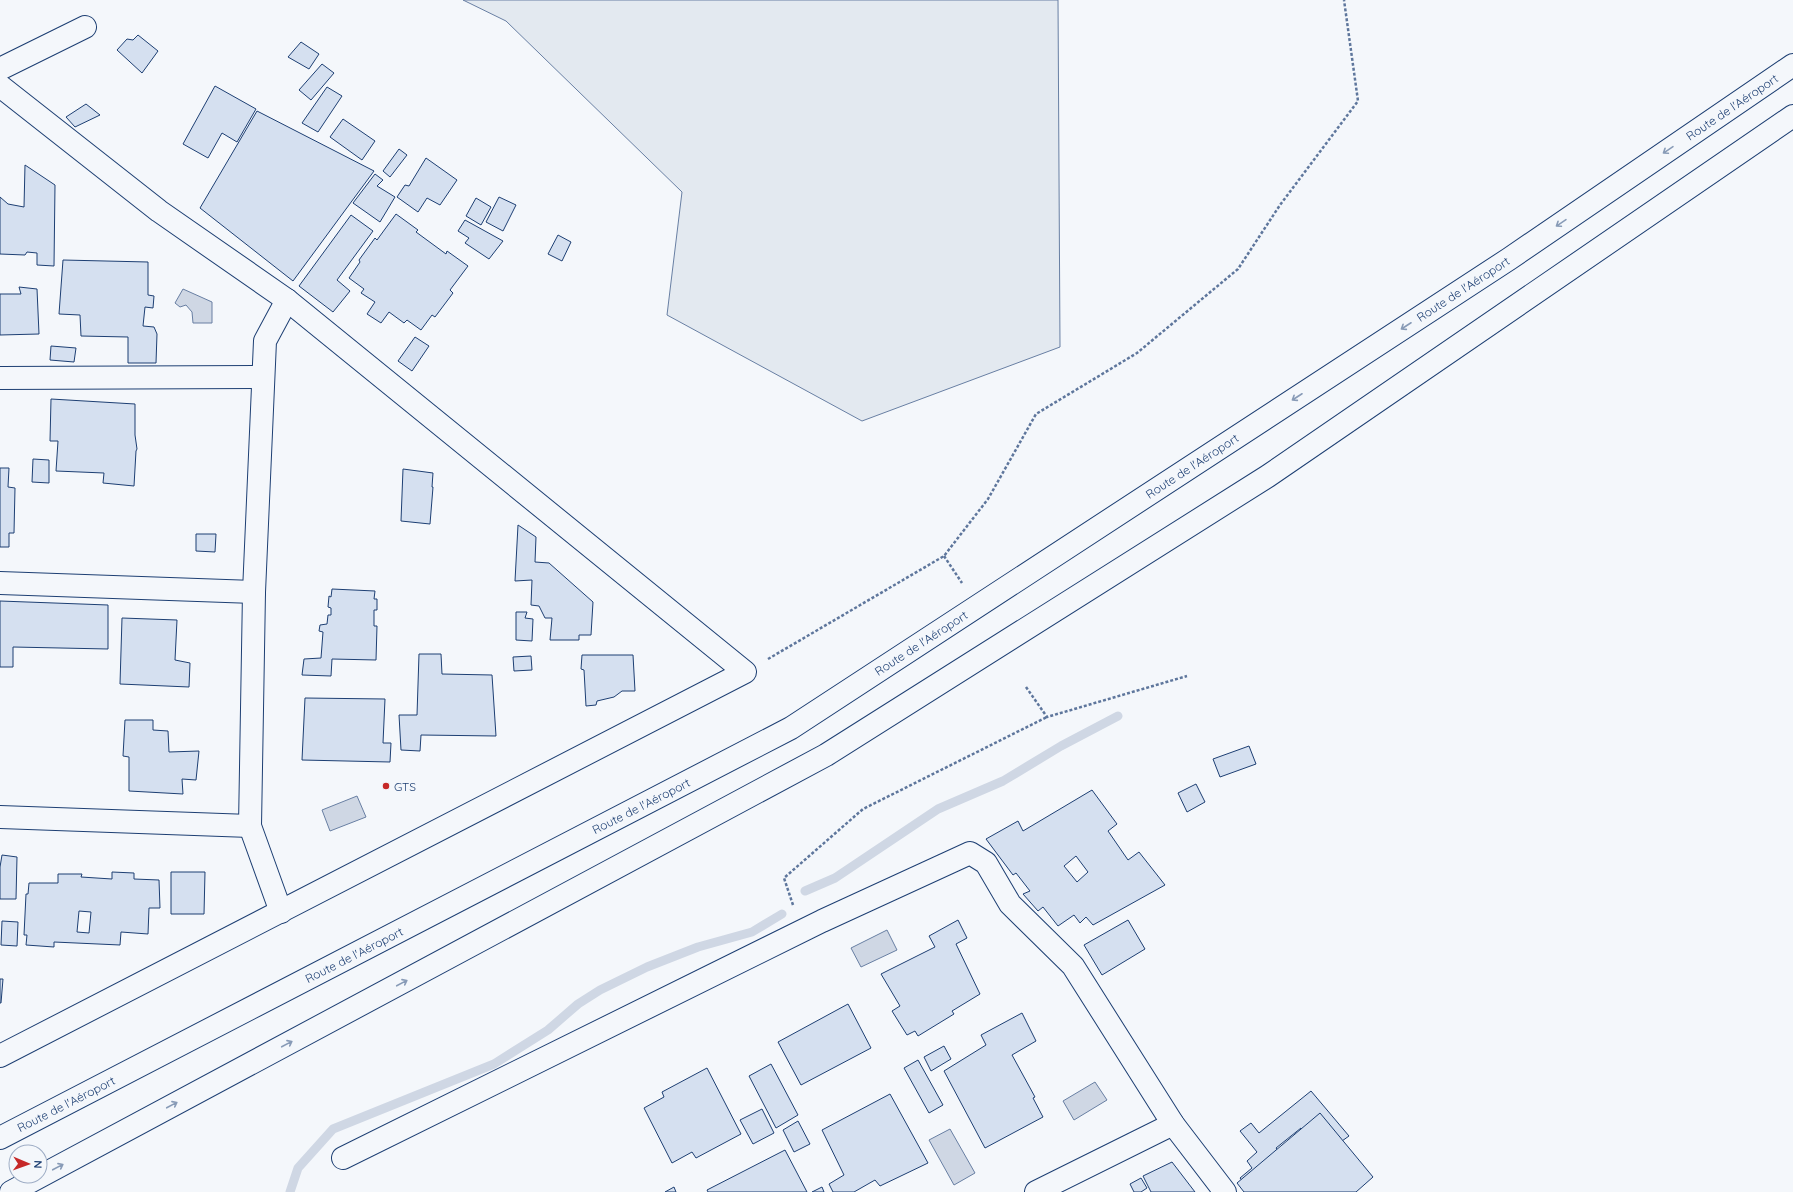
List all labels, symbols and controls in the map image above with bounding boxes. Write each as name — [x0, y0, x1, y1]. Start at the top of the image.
street label: Route de l'Aéroport — [1683, 71, 1781, 143]
one-way arrow — [1663, 146, 1674, 154]
one-way arrow — [1555, 220, 1567, 228]
street label: Route de l'Aéroport — [1414, 253, 1512, 325]
one-way arrow — [1401, 322, 1412, 330]
one-way arrow — [1292, 393, 1303, 401]
street label: Route de l'Aéroport — [1143, 430, 1241, 502]
street label: Route de l'Aéroport — [872, 607, 970, 679]
street label: Route de l'Aéroport — [590, 775, 692, 837]
place label: GTS — [394, 779, 416, 794]
marker: GTS — [381, 781, 391, 791]
street label: Route de l'Aéroport — [303, 924, 405, 986]
one-way arrow — [395, 978, 407, 986]
one-way arrow — [281, 1040, 293, 1047]
street label: Route de l'Aéroport — [15, 1073, 117, 1135]
one-way arrow — [166, 1101, 178, 1109]
north arrow — [8, 1144, 48, 1184]
text: N — [31, 1160, 45, 1169]
one-way arrow — [52, 1163, 64, 1170]

